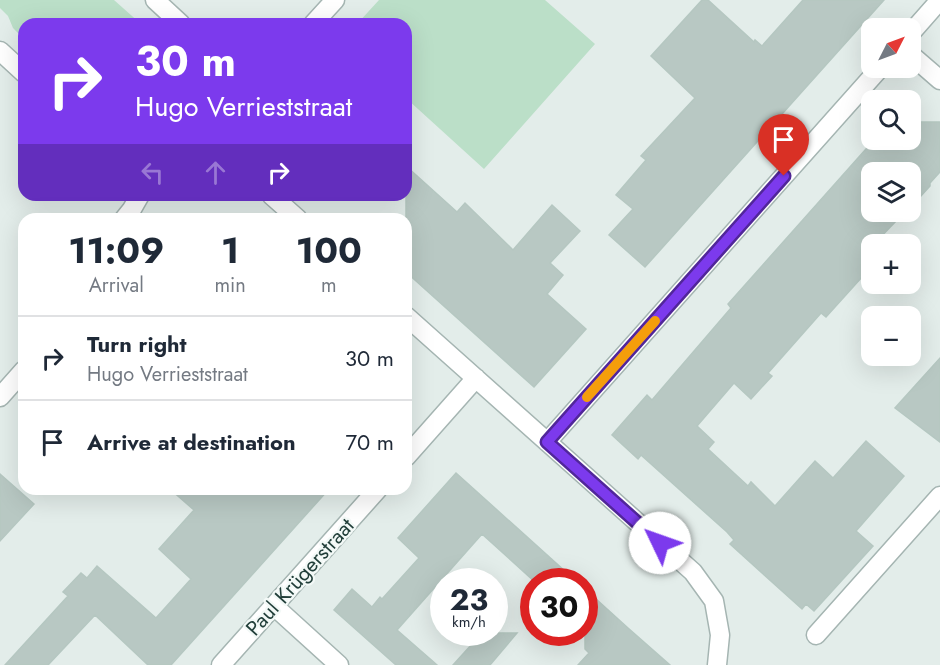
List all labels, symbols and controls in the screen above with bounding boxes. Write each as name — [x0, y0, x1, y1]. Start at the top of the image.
north arrow — [861, 18, 921, 78]
map controls — [861, 18, 921, 366]
text: 30 m — [135, 31, 236, 92]
icon: right — [36, 42, 114, 120]
text: Hugo Verrieststraat — [135, 87, 352, 126]
button: search — [861, 90, 921, 150]
pin — [758, 114, 809, 176]
icon: arrive — [767, 123, 800, 156]
icon: left — [136, 156, 169, 189]
icon: ahead — [199, 156, 232, 189]
icon: right — [262, 156, 295, 189]
button: layers — [861, 162, 921, 222]
text: 11:09 — [68, 224, 164, 276]
text: 1 — [221, 224, 239, 276]
text: 100 — [296, 224, 362, 276]
button: + — [861, 234, 921, 294]
text: Arrival — [89, 271, 144, 300]
text: min — [214, 271, 246, 300]
text: m — [321, 271, 337, 300]
button: − — [861, 306, 921, 366]
text: Turn right — [87, 328, 187, 360]
icon: right — [36, 342, 69, 375]
text: 30 m — [345, 342, 394, 374]
text: Hugo Verrieststraat — [87, 360, 248, 389]
icon: arrive — [36, 426, 69, 459]
text: Arrive at destination — [87, 426, 296, 458]
text: 70 m — [345, 426, 394, 458]
position arrow — [628, 511, 692, 575]
street label: Paul Krügerstraat — [239, 512, 361, 642]
speed limit sign: 30 — [520, 568, 598, 646]
text: 23 — [450, 578, 488, 621]
text: km/h — [452, 611, 486, 633]

